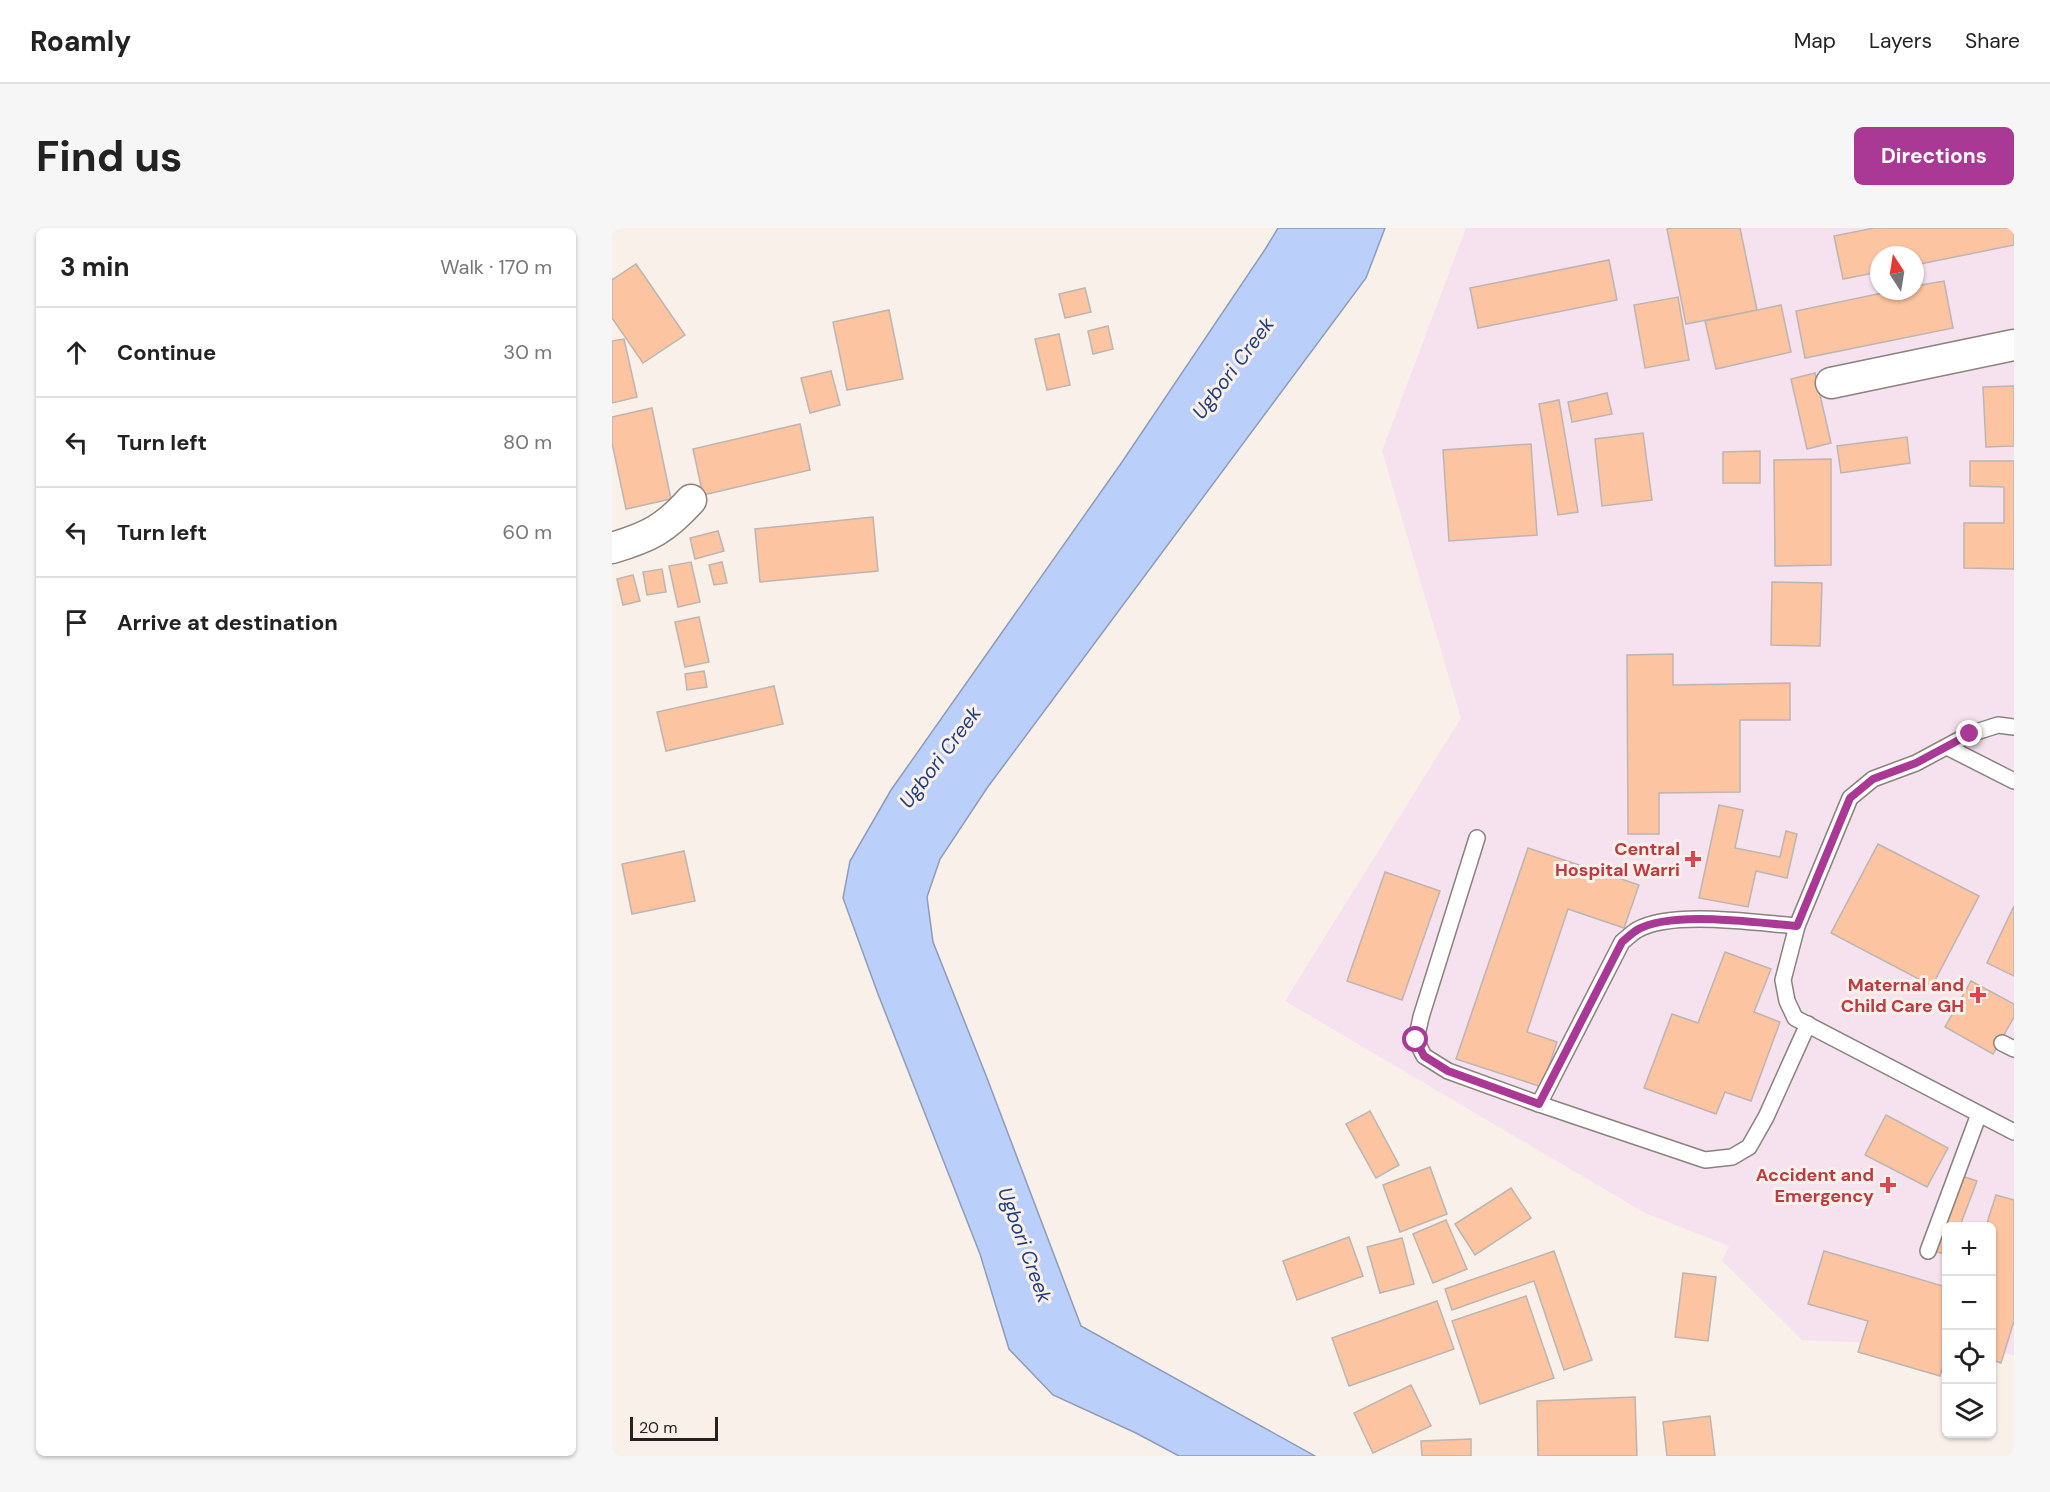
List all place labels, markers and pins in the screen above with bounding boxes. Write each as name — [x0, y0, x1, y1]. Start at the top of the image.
place label: Central Hospital Warri — [1555, 837, 1680, 882]
marker: Central Hospital Warri — [1684, 850, 1702, 868]
place label: Maternal and Child Care GH — [1841, 973, 1964, 1018]
marker: Maternal and Child Care GH — [1969, 986, 1987, 1004]
place label: Accident and Emergency — [1756, 1163, 1874, 1208]
marker: Accident and Emergency — [1879, 1176, 1897, 1194]

